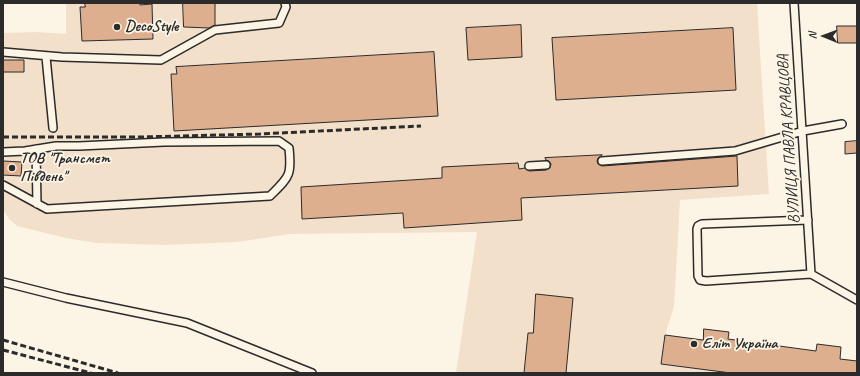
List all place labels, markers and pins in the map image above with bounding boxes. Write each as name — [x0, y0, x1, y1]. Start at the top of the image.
place label: DecoStyle — [125, 17, 178, 37]
marker: DecoStyle — [112, 22, 122, 32]
place label: ТОВ "Трансмет Південь" — [20, 149, 110, 187]
marker: ТОВ "Трансмет Південь" — [7, 163, 17, 173]
place label: Еліт Україна — [702, 334, 777, 354]
marker: Еліт Україна — [689, 339, 699, 349]

